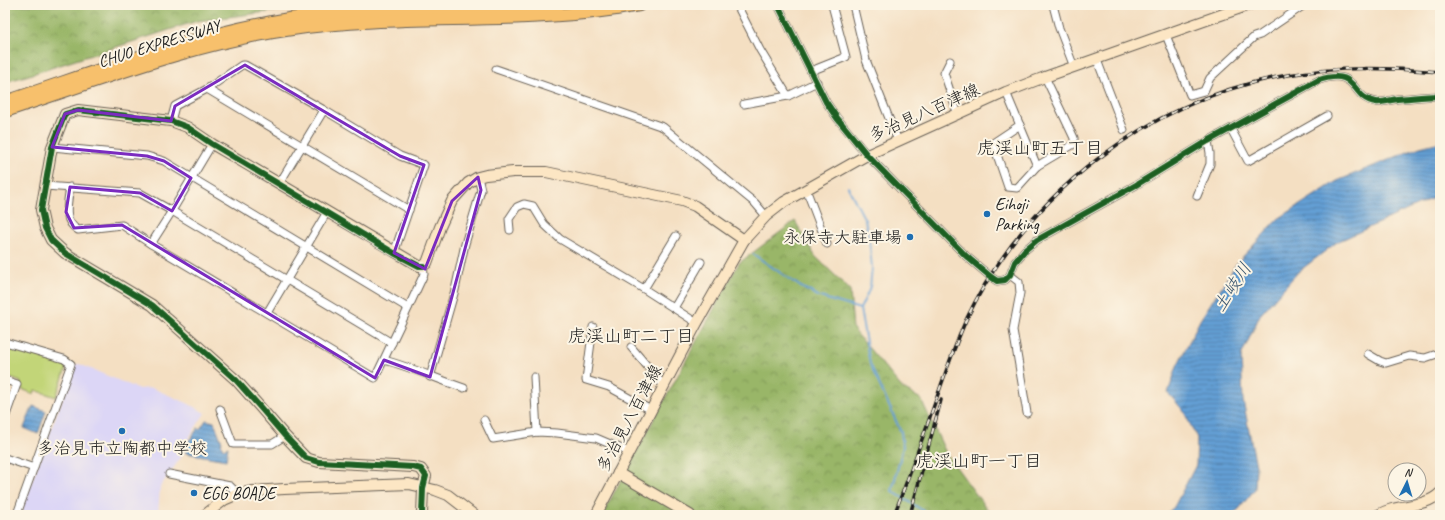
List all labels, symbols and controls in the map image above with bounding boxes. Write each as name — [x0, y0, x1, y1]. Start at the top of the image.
street label: CHUO EXPRESSWAY — [96, 14, 225, 72]
street label: 多治見八百津線 — [866, 79, 983, 146]
district label: 虎渓山町五丁目 — [977, 137, 1103, 159]
place label: Eihoji Parking — [995, 194, 1040, 235]
marker: Eihoji Parking — [982, 209, 992, 219]
place label: 永保寺大駐車場 — [783, 227, 902, 248]
marker: 永保寺大駐車場 — [905, 232, 915, 242]
water label: 土岐川 — [1208, 258, 1256, 316]
district label: 虎渓山町二丁目 — [568, 325, 694, 347]
street label: 多治見八百津線 — [592, 361, 667, 476]
marker: 多治見市立陶都中学校 — [117, 426, 127, 436]
place label: 多治見市立陶都中学校 — [37, 438, 207, 459]
district label: 虎渓山町一丁目 — [916, 450, 1042, 472]
north arrow — [1387, 462, 1427, 502]
text: N — [1404, 465, 1414, 479]
place label: EGG BOADE — [202, 483, 277, 504]
marker: EGG BOADE — [189, 488, 199, 498]

